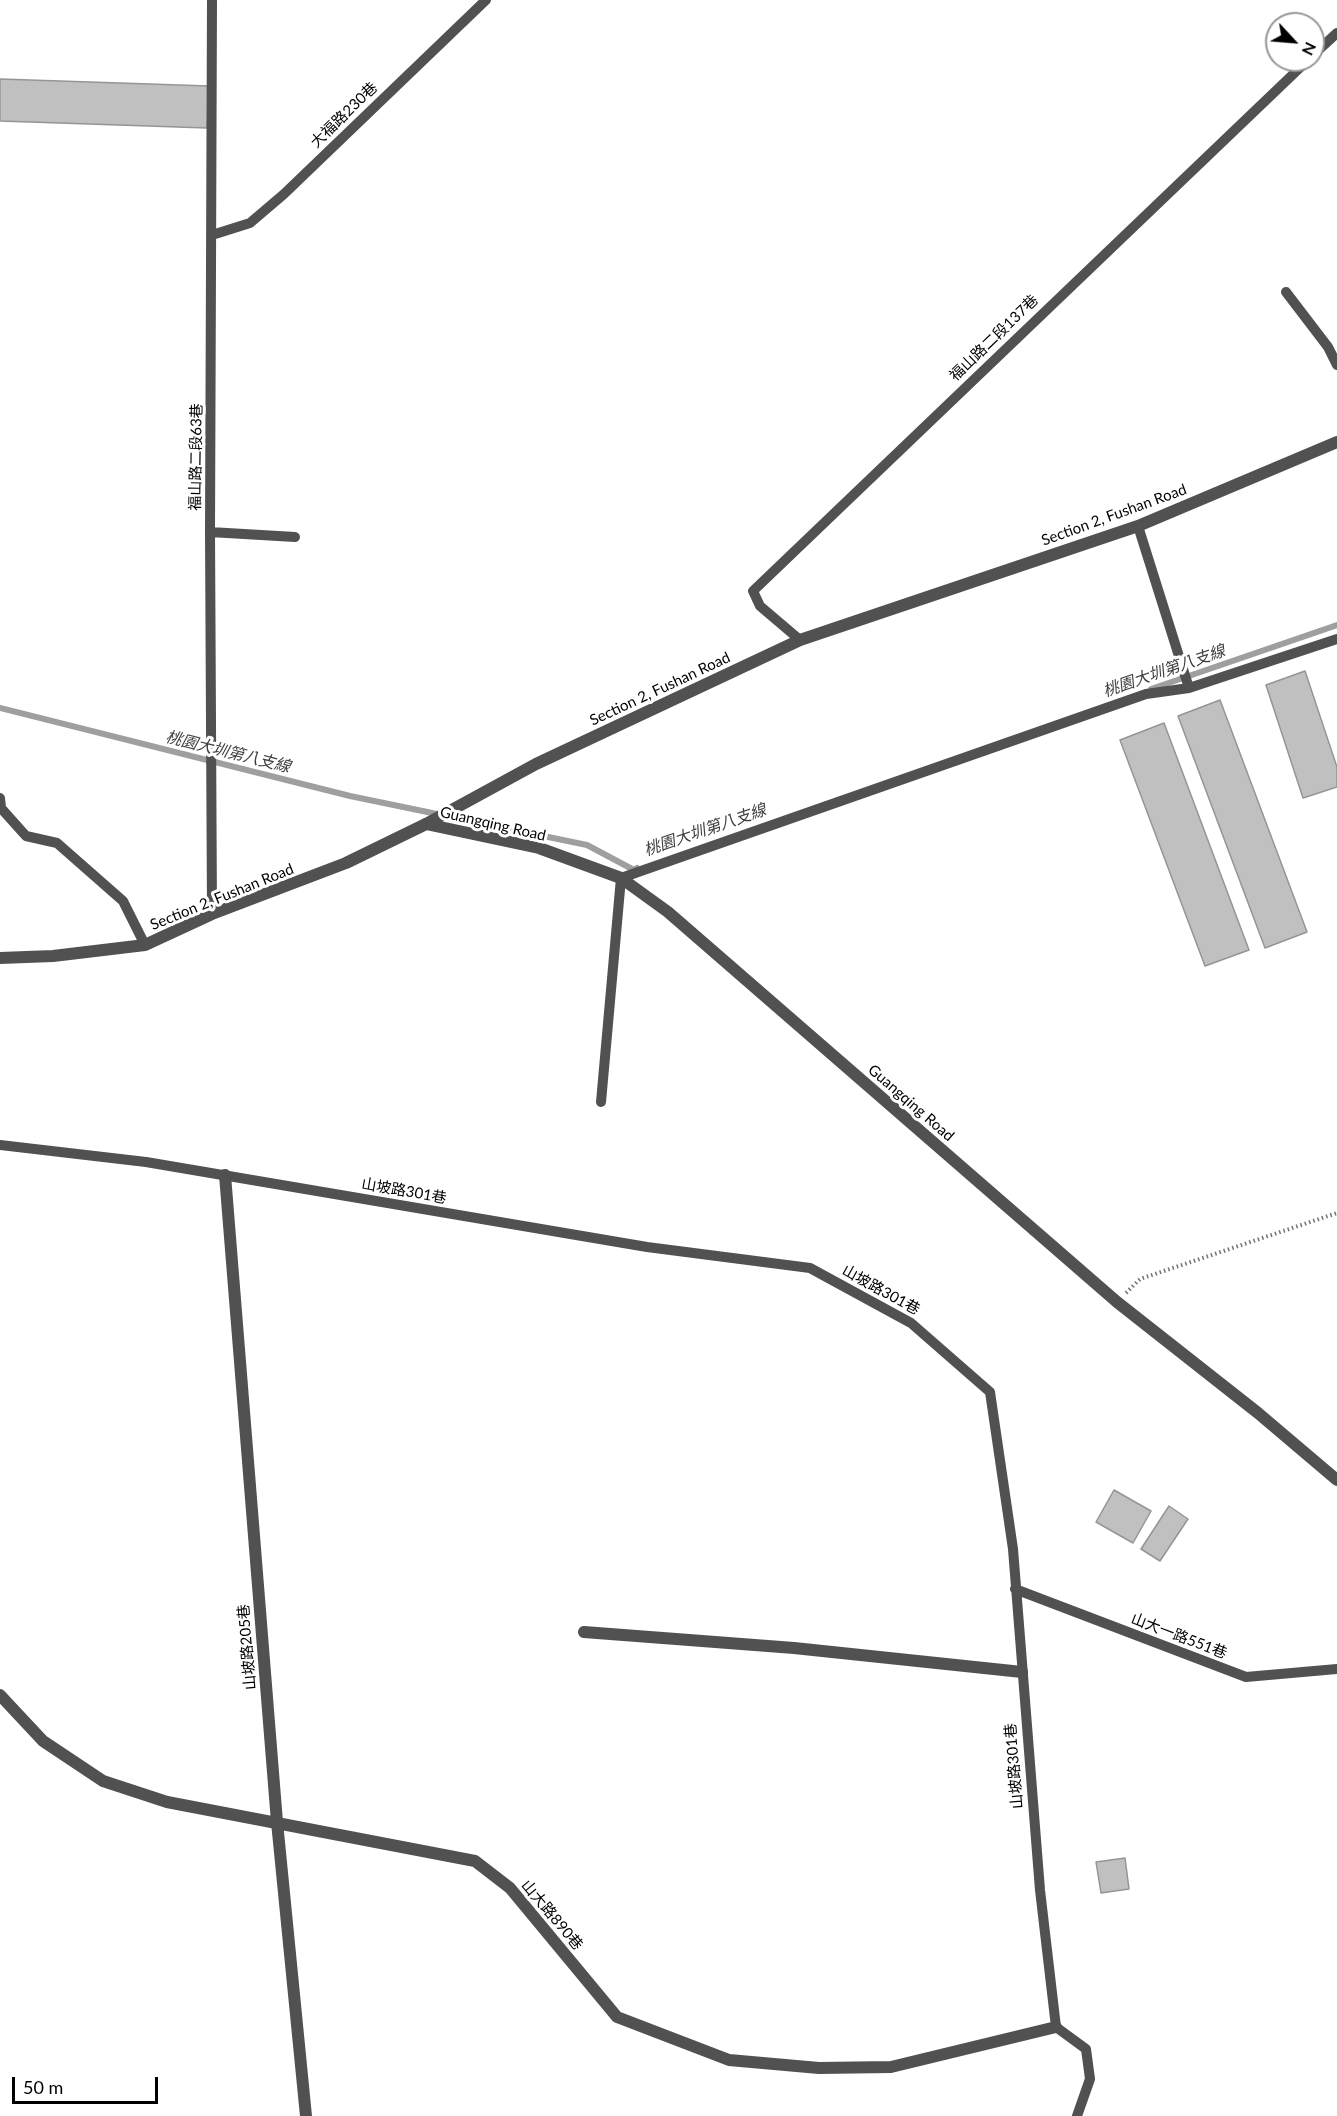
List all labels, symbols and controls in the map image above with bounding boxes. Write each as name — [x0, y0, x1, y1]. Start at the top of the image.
north arrow — [1265, 12, 1325, 72]
text: N — [1299, 40, 1321, 59]
street label: 大福路230巷 — [307, 79, 381, 151]
street label: 福山路二段137巷 — [946, 291, 1042, 385]
street label: 福山路二段63巷 — [186, 403, 206, 511]
street label: Section 2, Fushan Road — [1039, 480, 1189, 550]
water label: 桃園大圳第八支線 — [1100, 641, 1228, 701]
street label: Section 2, Fushan Road — [587, 648, 733, 730]
water label: 桃園大圳第八支線 — [164, 727, 292, 777]
water label: 桃園大圳第八支線 — [641, 800, 769, 860]
street label: Guangqing Road — [438, 803, 548, 845]
street label: Section 2, Fushan Road — [148, 860, 296, 934]
street label: Guangqing Road — [864, 1061, 958, 1145]
street label: 山坡路301巷 — [360, 1175, 448, 1207]
street label: 山坡路301巷 — [839, 1261, 923, 1319]
street label: 山坡路205巷 — [234, 1603, 260, 1691]
street label: 山大一路551巷 — [1129, 1609, 1229, 1663]
street label: 山坡路301巷 — [1001, 1722, 1027, 1810]
street label: 山大路890巷 — [517, 1876, 587, 1954]
scale bar — [15, 2065, 160, 2103]
text: 50 m — [23, 2076, 63, 2098]

